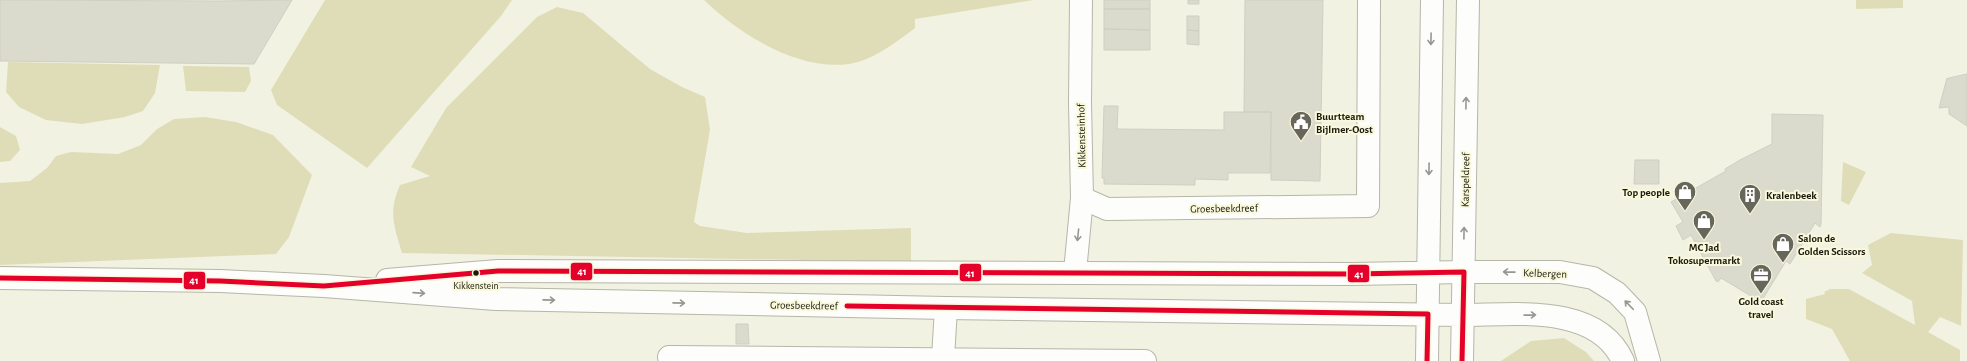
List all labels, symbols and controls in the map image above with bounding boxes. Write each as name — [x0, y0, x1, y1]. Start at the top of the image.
one-way arrow — [1427, 32, 1435, 45]
one-way arrow — [1462, 97, 1470, 110]
street label: Kikkensteinhof — [1075, 103, 1088, 168]
public building icon: Buurtteam Bijlmer-Oost — [1288, 109, 1314, 142]
place label: Buurtteam Bijlmer-Oost — [1316, 111, 1373, 135]
street label: Karspeldreef — [1460, 152, 1471, 207]
one-way arrow — [1426, 162, 1433, 175]
shop icon: Top people — [1672, 179, 1698, 212]
building icon: Kralenbeek — [1737, 182, 1763, 215]
place label: Top people — [1622, 187, 1670, 198]
place label: Kralenbeek — [1766, 190, 1817, 201]
street label: Groesbeekdreef — [1190, 202, 1259, 215]
shop icon: MC Jad Tokosupermarkt — [1691, 208, 1717, 241]
one-way arrow — [1460, 227, 1468, 240]
one-way arrow — [1075, 228, 1082, 241]
shop icon: Salon de Golden Scissors — [1770, 231, 1796, 264]
place label: Salon de Golden Scissors — [1798, 233, 1865, 257]
place label: MC Jad Tokosupermarkt — [1668, 242, 1741, 266]
line badge: 41 — [570, 262, 593, 281]
office icon: Gold coast travel — [1748, 262, 1774, 295]
line badge: 41 — [959, 263, 982, 282]
line badge: 41 — [1347, 264, 1370, 283]
text: 41 — [577, 266, 587, 277]
street label: Kelbergen — [1523, 267, 1567, 280]
marker: Kikkenstein — [471, 268, 481, 278]
text: 41 — [965, 268, 975, 279]
one-way arrow — [1503, 268, 1516, 276]
text: 41 — [1354, 269, 1364, 280]
line badge: 41 — [183, 271, 206, 290]
text: 41 — [189, 275, 199, 286]
place label: Kikkenstein — [453, 281, 499, 291]
one-way arrow — [412, 290, 425, 297]
one-way arrow — [542, 296, 555, 304]
place label: Gold coast travel — [1738, 296, 1784, 320]
one-way arrow — [672, 299, 685, 307]
street label: Groesbeekdreef — [770, 299, 839, 312]
one-way arrow — [1624, 300, 1634, 310]
one-way arrow — [1523, 311, 1536, 318]

